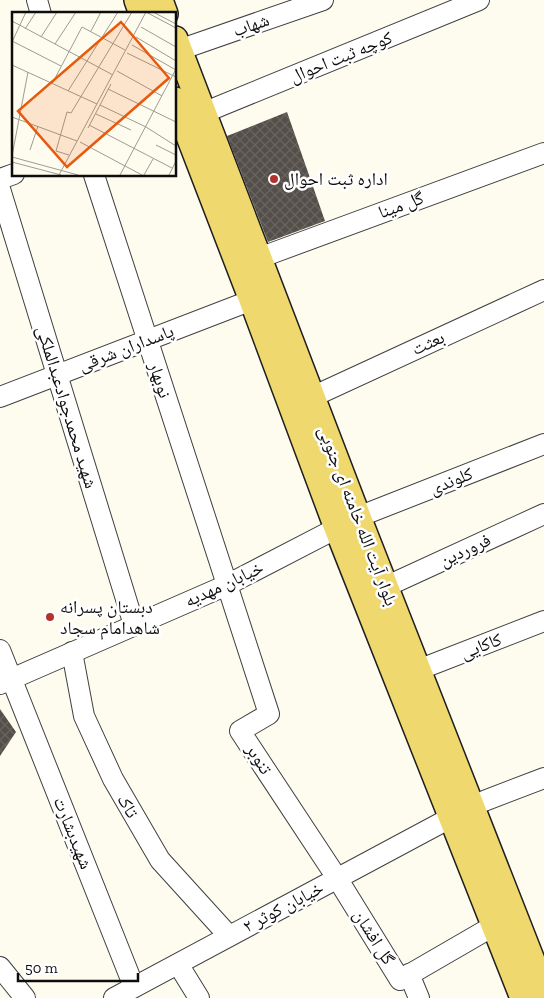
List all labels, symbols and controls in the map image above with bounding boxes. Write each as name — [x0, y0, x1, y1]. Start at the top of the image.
street label: شهاب — [230, 9, 272, 41]
inset map — [12, 12, 176, 176]
street label: کوچه ثبت احوال — [286, 26, 396, 88]
place label: اداره ثبت احوال — [284, 168, 388, 190]
marker: اداره ثبت احوال — [268, 173, 280, 185]
street label: گل مینا — [375, 186, 427, 223]
street label: پاسداران شرقی — [75, 320, 177, 376]
street label: شهید محمدجوادعبدالملکی — [32, 323, 102, 491]
street label: بعثت — [408, 326, 448, 360]
street label: نوبهار — [144, 358, 176, 401]
street label: بلوار آیت الله خامنه ای جنوبی — [314, 423, 402, 609]
street label: کلوندی — [426, 462, 476, 500]
street label: فروردین — [436, 529, 494, 571]
street label: خیابان مهدیه — [181, 556, 267, 612]
place label: دبستان پسرانه شاهدامام سجاد — [60, 596, 160, 640]
marker: دبستان پسرانه شاهدامام سجاد — [44, 611, 56, 623]
street label: کاکایی — [457, 628, 505, 664]
street label: تنوبر — [240, 739, 277, 778]
street label: تاک — [113, 790, 143, 822]
street label: شهیدبشارت — [49, 794, 97, 872]
street label: خیابان کوثر ۲ — [239, 877, 327, 937]
street label: گل افشان — [348, 905, 400, 969]
scale bar — [18, 950, 138, 982]
text: 50 m — [25, 959, 58, 977]

